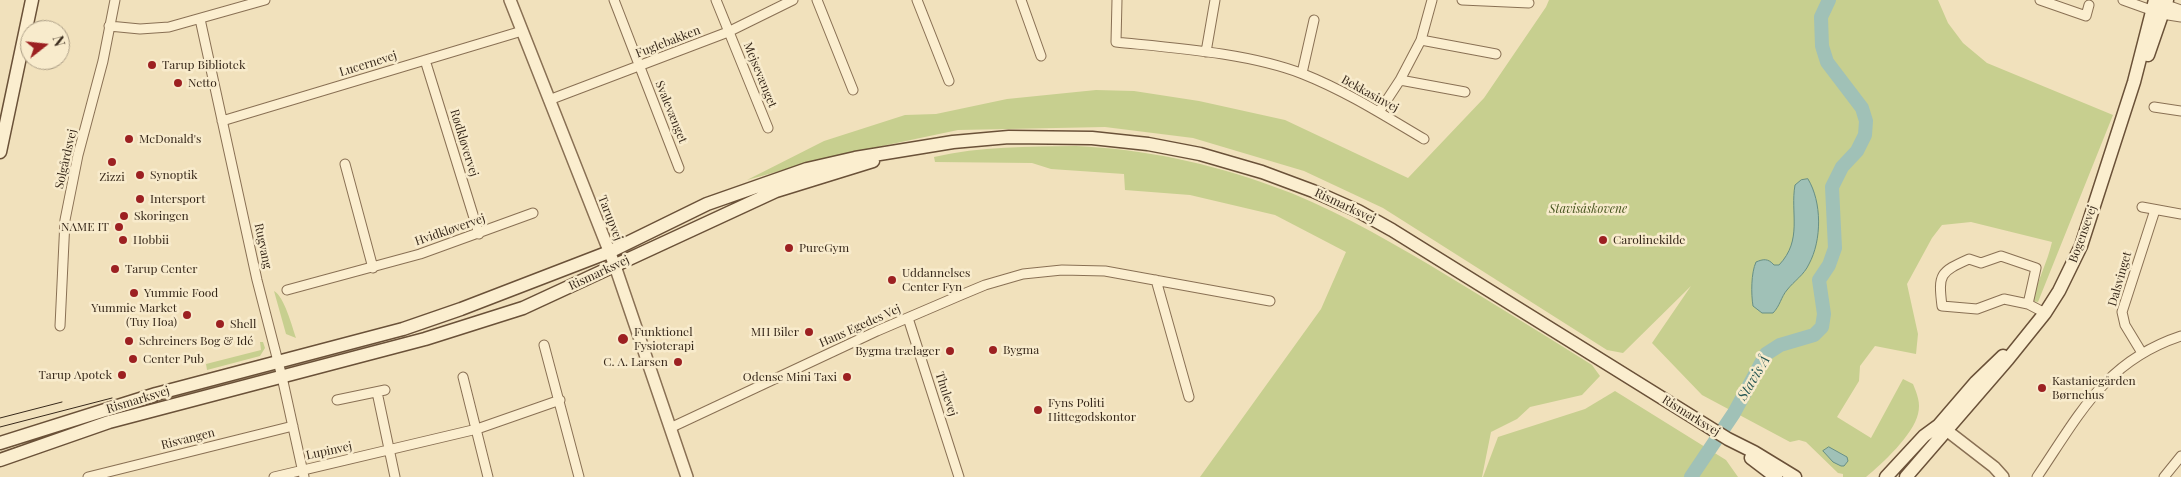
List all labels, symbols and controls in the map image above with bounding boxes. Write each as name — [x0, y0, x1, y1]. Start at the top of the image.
north arrow — [20, 20, 70, 70]
street label: Fuglebakken — [634, 23, 702, 61]
text: N — [48, 34, 69, 48]
street label: Mejsevænget — [740, 40, 780, 110]
street label: Lucernevej — [337, 48, 399, 80]
place label: Tarup Bibliotek — [162, 58, 246, 72]
marker: Tarup Bibliotek — [146, 59, 158, 71]
street label: Bekkasinvej — [1339, 72, 1401, 116]
place label: Netto — [188, 76, 217, 90]
marker: Netto — [172, 77, 184, 89]
street label: Svalevænget — [652, 79, 690, 145]
street label: Rødkløvervej — [447, 108, 481, 178]
street label: Solgårdsvej — [52, 128, 80, 190]
place label: McDonald's — [139, 132, 201, 146]
marker: McDonald's — [123, 133, 135, 145]
marker: Zizzi — [106, 156, 118, 168]
place label: Synoptik — [150, 168, 198, 182]
marker: Synoptik — [134, 169, 146, 181]
place label: Zizzi — [99, 170, 125, 184]
street label: Rismarksvej — [1312, 186, 1378, 226]
place label: Intersport — [150, 192, 205, 206]
marker: Intersport — [134, 193, 146, 205]
street label: Tarupvej — [595, 193, 625, 243]
park label: Stavisåskovene — [1549, 202, 1627, 216]
street label: Bogensevej — [2066, 203, 2100, 265]
place label: Skoringen — [134, 209, 189, 223]
marker: Skoringen — [118, 210, 130, 222]
street label: Hvidkløvervej — [413, 211, 487, 249]
place label: NAME IT — [61, 220, 109, 234]
marker: NAME IT — [113, 221, 125, 233]
street label: Rugvang — [251, 222, 275, 270]
place label: Hobbii — [133, 233, 169, 247]
place label: Carolinekilde — [1613, 233, 1685, 247]
marker: Hobbii — [117, 234, 129, 246]
marker: Carolinekilde — [1597, 234, 1609, 246]
place label: PureGym — [799, 241, 849, 255]
marker: PureGym — [783, 242, 795, 254]
street label: Dalsvinget — [2105, 250, 2135, 308]
street label: Rismarksvej — [566, 253, 632, 293]
place label: Tarup Center — [125, 262, 198, 276]
marker: Tarup Center — [109, 263, 121, 275]
place label: Uddannelses Center Fyn — [902, 266, 970, 294]
marker: Uddannelses Center Fyn — [886, 274, 898, 286]
place label: Yummie Food — [144, 286, 218, 300]
marker: Yummie Food — [128, 287, 140, 299]
place label: Yummie Market (Tuy Hoa) — [91, 301, 177, 329]
street label: Hans Egedes Vej — [817, 302, 903, 350]
marker: Yummie Market (Tuy Hoa) — [181, 309, 193, 321]
place label: Shell — [230, 317, 256, 331]
marker: Shell — [214, 318, 226, 330]
place label: Funktionel Fysioterapi — [634, 325, 694, 353]
place label: MH Biler — [751, 325, 799, 339]
marker: MH Biler — [803, 326, 815, 338]
marker: Funktionel Fysioterapi — [616, 332, 630, 346]
place label: Schreiners Bog & Idé — [139, 334, 253, 348]
marker: Schreiners Bog & Idé — [123, 335, 135, 347]
place label: Bygma — [1003, 343, 1039, 357]
place label: Bygma trælager — [855, 344, 940, 358]
marker: Bygma — [987, 344, 999, 356]
marker: Bygma trælager — [944, 345, 956, 357]
place label: Center Pub — [143, 352, 204, 366]
marker: Center Pub — [127, 353, 139, 365]
water label: Stavis Å — [1734, 353, 1774, 403]
place label: C. A. Larsen — [603, 355, 668, 369]
marker: C. A. Larsen — [672, 356, 684, 368]
place label: Tarup Apotek — [38, 368, 112, 382]
marker: Tarup Apotek — [116, 369, 128, 381]
place label: Odense Mini Taxi — [743, 370, 837, 384]
street label: Thulevej — [932, 370, 960, 418]
marker: Odense Mini Taxi — [841, 371, 853, 383]
place label: Kastaniegården Børnehus — [2052, 374, 2136, 402]
marker: Kastaniegården Børnehus — [2036, 382, 2048, 394]
street label: Rismarksvej — [105, 384, 171, 416]
street label: Rismarksvej — [1659, 393, 1723, 439]
place label: Fyns Politi Hittegodskontor — [1048, 396, 1136, 424]
marker: Fyns Politi Hittegodskontor — [1032, 404, 1044, 416]
street label: Risvangen — [160, 425, 216, 453]
street label: Lupinvej — [305, 439, 353, 463]

